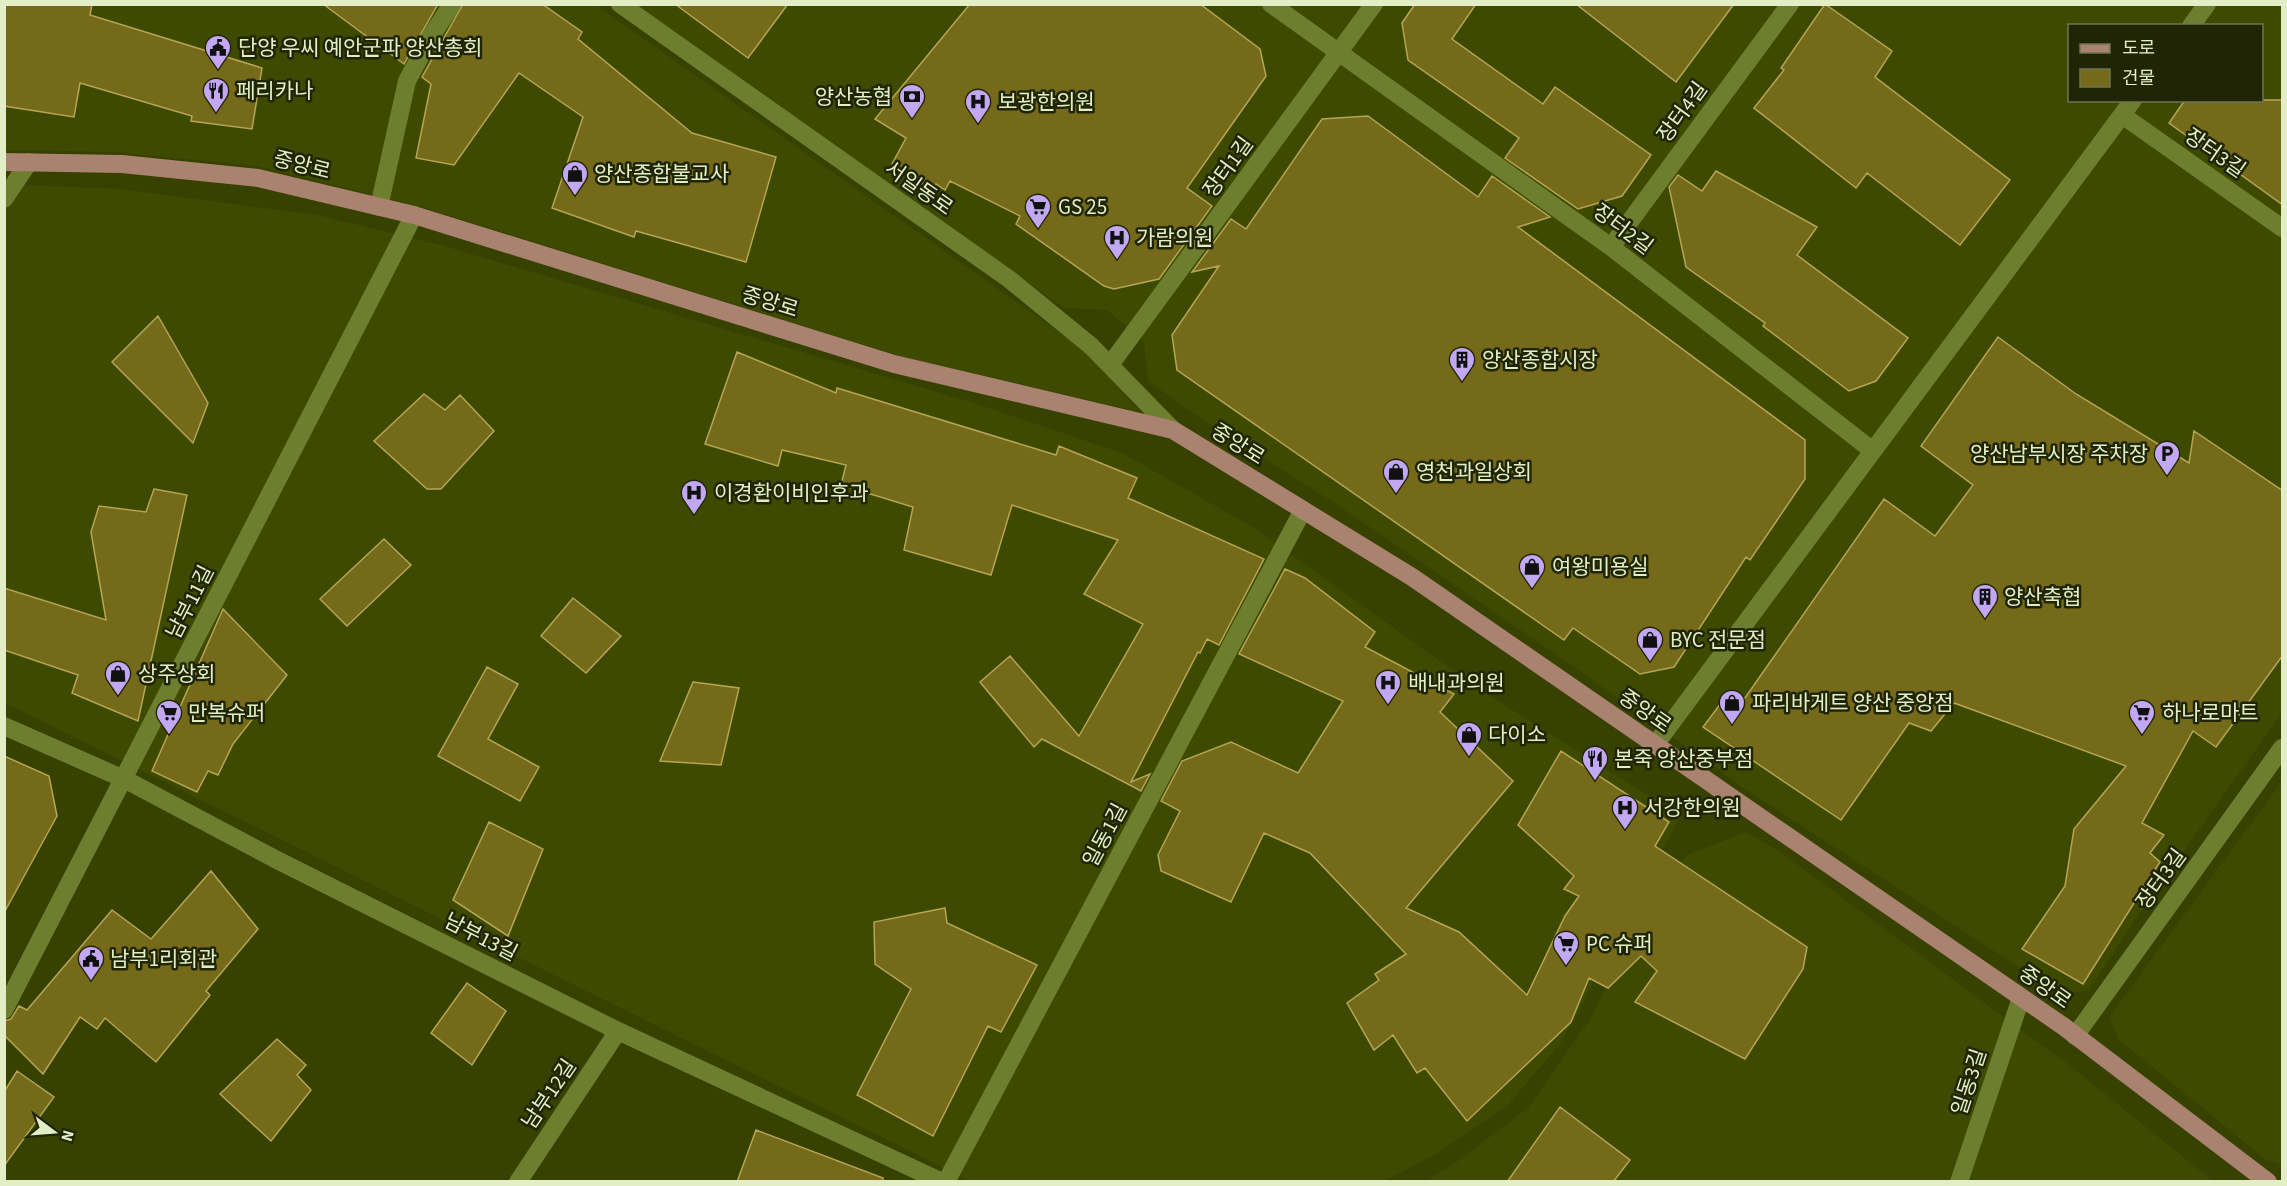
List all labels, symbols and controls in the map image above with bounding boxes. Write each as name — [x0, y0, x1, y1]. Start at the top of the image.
legend — [2068, 24, 2263, 102]
public building icon: 단양 우씨 예안군파 양산총회 — [203, 33, 233, 71]
place label: 단양 우씨 예안군파 양산총회 — [238, 33, 482, 63]
text: 도로 — [2122, 36, 2155, 61]
text: 건물 — [2122, 66, 2155, 91]
restaurant icon: 페리카나 — [201, 76, 231, 114]
place label: 페리카나 — [236, 76, 313, 106]
street label: 장터4길 — [1650, 76, 1714, 148]
place label: 양산농협 — [815, 82, 892, 112]
bank icon: 양산농협 — [897, 82, 927, 120]
hospital icon: 보광한의원 — [963, 87, 993, 125]
place label: 보광한의원 — [998, 87, 1095, 117]
street label: 장터3길 — [2178, 121, 2252, 185]
street label: 장터1길 — [1196, 131, 1260, 203]
street label: 중앙로 — [270, 143, 334, 187]
street label: 서일동로 — [879, 154, 959, 222]
shop icon: 양산종합불교사 — [560, 159, 590, 197]
place label: 양산종합불교사 — [594, 159, 729, 189]
supermarket icon: GS 25 — [1023, 192, 1053, 230]
place label: GS 25 — [1058, 192, 1107, 222]
street label: 장터2길 — [1587, 196, 1659, 262]
hospital icon: 가람의원 — [1102, 223, 1132, 261]
place label: 가람의원 — [1136, 223, 1213, 253]
street label: 중앙로 — [738, 279, 802, 325]
building icon: 양산종합시장 — [1447, 345, 1477, 383]
place label: 양산종합시장 — [1482, 345, 1598, 375]
street label: 중앙로 — [1205, 416, 1271, 472]
place label: 양산남부시장 주차장 — [1970, 439, 2148, 469]
parking icon: 양산남부시장 주차장 — [2152, 439, 2182, 477]
shop icon: 영천과일상회 — [1381, 457, 1411, 495]
place label: 영천과일상회 — [1416, 457, 1532, 487]
hospital icon: 이경환이비인후과 — [679, 478, 709, 516]
place label: 이경환이비인후과 — [714, 478, 869, 508]
shop icon: 여왕미용실 — [1517, 552, 1547, 590]
place label: 여왕미용실 — [1552, 552, 1649, 582]
street label: 남부11길 — [159, 560, 221, 644]
building icon: 양산축협 — [1970, 582, 2000, 620]
place label: 양산축협 — [2004, 582, 2081, 612]
shop icon: BYC 전문점 — [1635, 625, 1665, 663]
place label: BYC 전문점 — [1670, 625, 1766, 655]
shop icon: 상주상회 — [103, 659, 133, 697]
place label: 상주상회 — [138, 659, 215, 689]
hospital icon: 배내과의원 — [1373, 668, 1403, 706]
place label: 배내과의원 — [1408, 668, 1505, 698]
street label: 중앙로 — [1613, 682, 1677, 740]
shop icon: 파리바게트 양산 중앙점 — [1717, 688, 1747, 726]
place label: 파리바게트 양산 중앙점 — [1752, 688, 1954, 718]
supermarket icon: 만복슈퍼 — [154, 698, 184, 736]
place label: 만복슈퍼 — [188, 698, 265, 728]
supermarket icon: 하나로마트 — [2127, 698, 2157, 736]
place label: 하나로마트 — [2162, 698, 2259, 728]
shop icon: 다이소 — [1454, 720, 1484, 758]
place label: 다이소 — [1488, 720, 1546, 750]
restaurant icon: 본죽 양산중부점 — [1580, 744, 1610, 782]
place label: 본죽 양산중부점 — [1614, 744, 1753, 774]
hospital icon: 서강한의원 — [1610, 793, 1640, 831]
place label: 서강한의원 — [1644, 793, 1741, 823]
street label: 일동1길 — [1076, 798, 1134, 872]
street label: 장터3길 — [2129, 843, 2193, 915]
street label: 남부13길 — [439, 906, 523, 968]
supermarket icon: PC 슈퍼 — [1551, 929, 1581, 967]
place label: PC 슈퍼 — [1586, 929, 1653, 959]
public building icon: 남부1리회관 — [76, 944, 106, 982]
place label: 남부1리회관 — [110, 944, 217, 974]
street label: 중앙로 — [2013, 958, 2077, 1016]
street label: 일동3길 — [1944, 1045, 1994, 1119]
street label: 남부12길 — [515, 1053, 583, 1135]
north arrow — [24, 1102, 84, 1162]
text: N — [55, 1128, 79, 1144]

